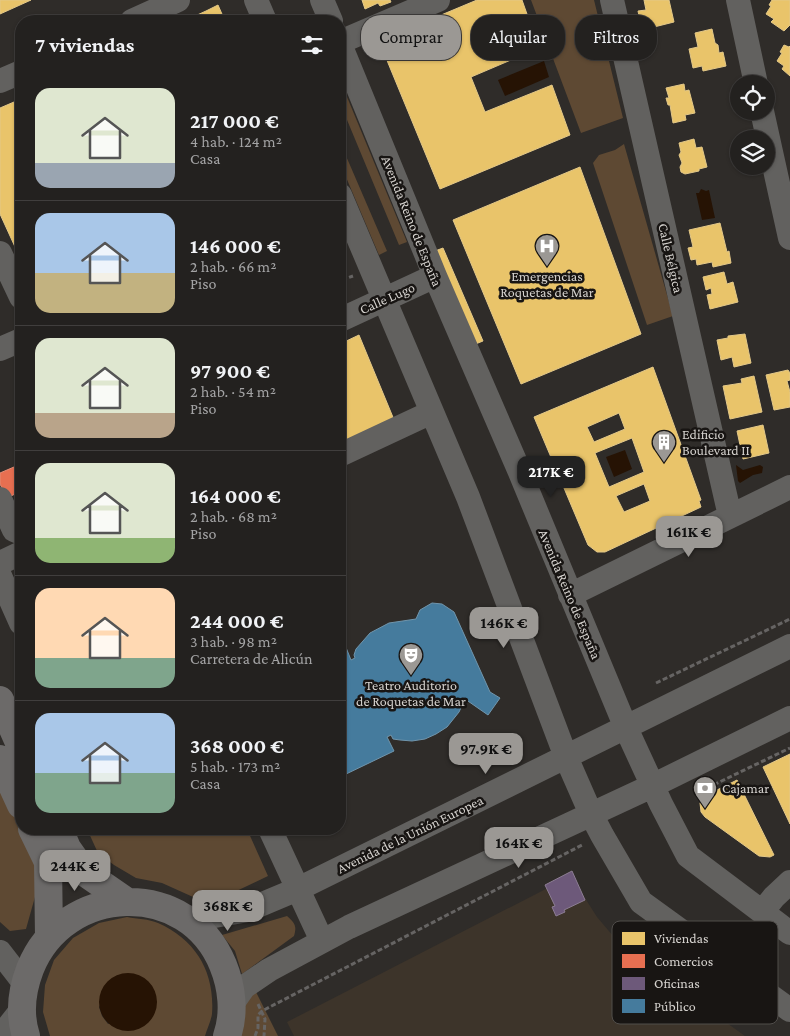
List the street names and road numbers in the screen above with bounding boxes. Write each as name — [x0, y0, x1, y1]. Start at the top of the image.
street label: Avenida Reino de España — [378, 153, 446, 289]
street label: Calle Bélgica — [655, 222, 687, 295]
street label: Calle Lugo — [357, 279, 417, 317]
street label: Avenida Reino de España — [535, 527, 605, 662]
street label: Avenida de la Unión Europea — [334, 791, 486, 876]

